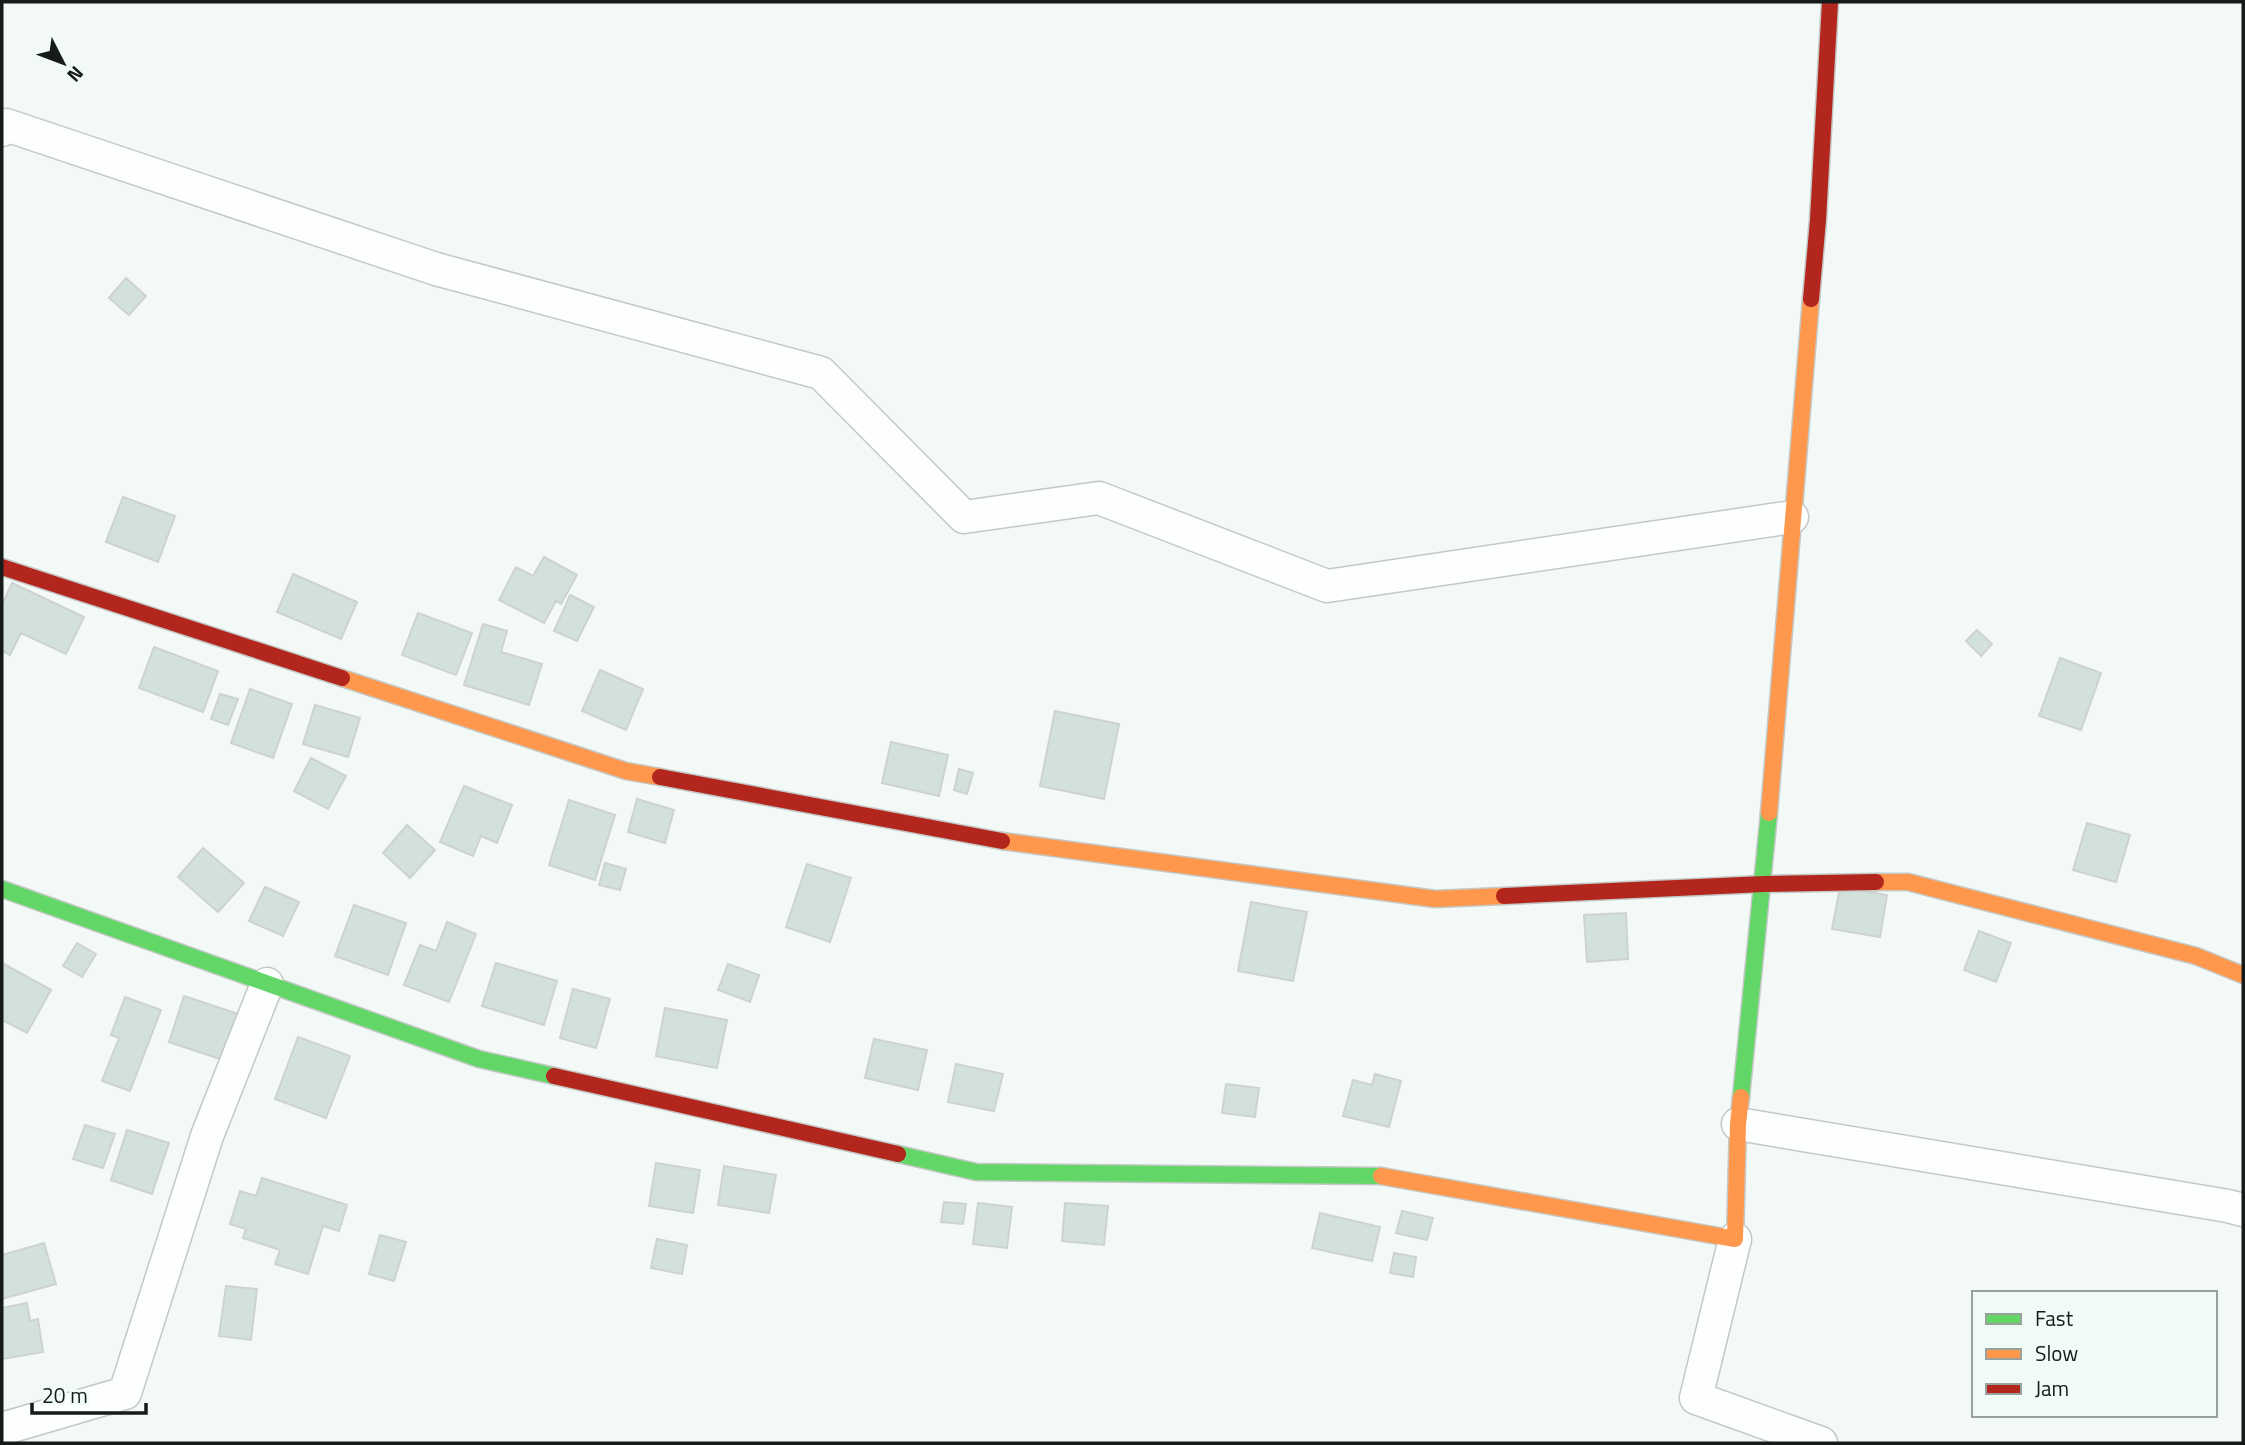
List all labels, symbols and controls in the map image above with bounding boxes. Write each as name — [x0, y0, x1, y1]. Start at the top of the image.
north arrow — [28, 28, 98, 98]
text: N — [61, 60, 91, 89]
legend — [1972, 1291, 2217, 1417]
text: Fast — [2035, 1302, 2074, 1334]
text: Slow — [2035, 1337, 2078, 1369]
scale bar — [32, 1372, 145, 1416]
text: Jam — [2035, 1372, 2069, 1404]
text: 20 m — [42, 1379, 88, 1411]

